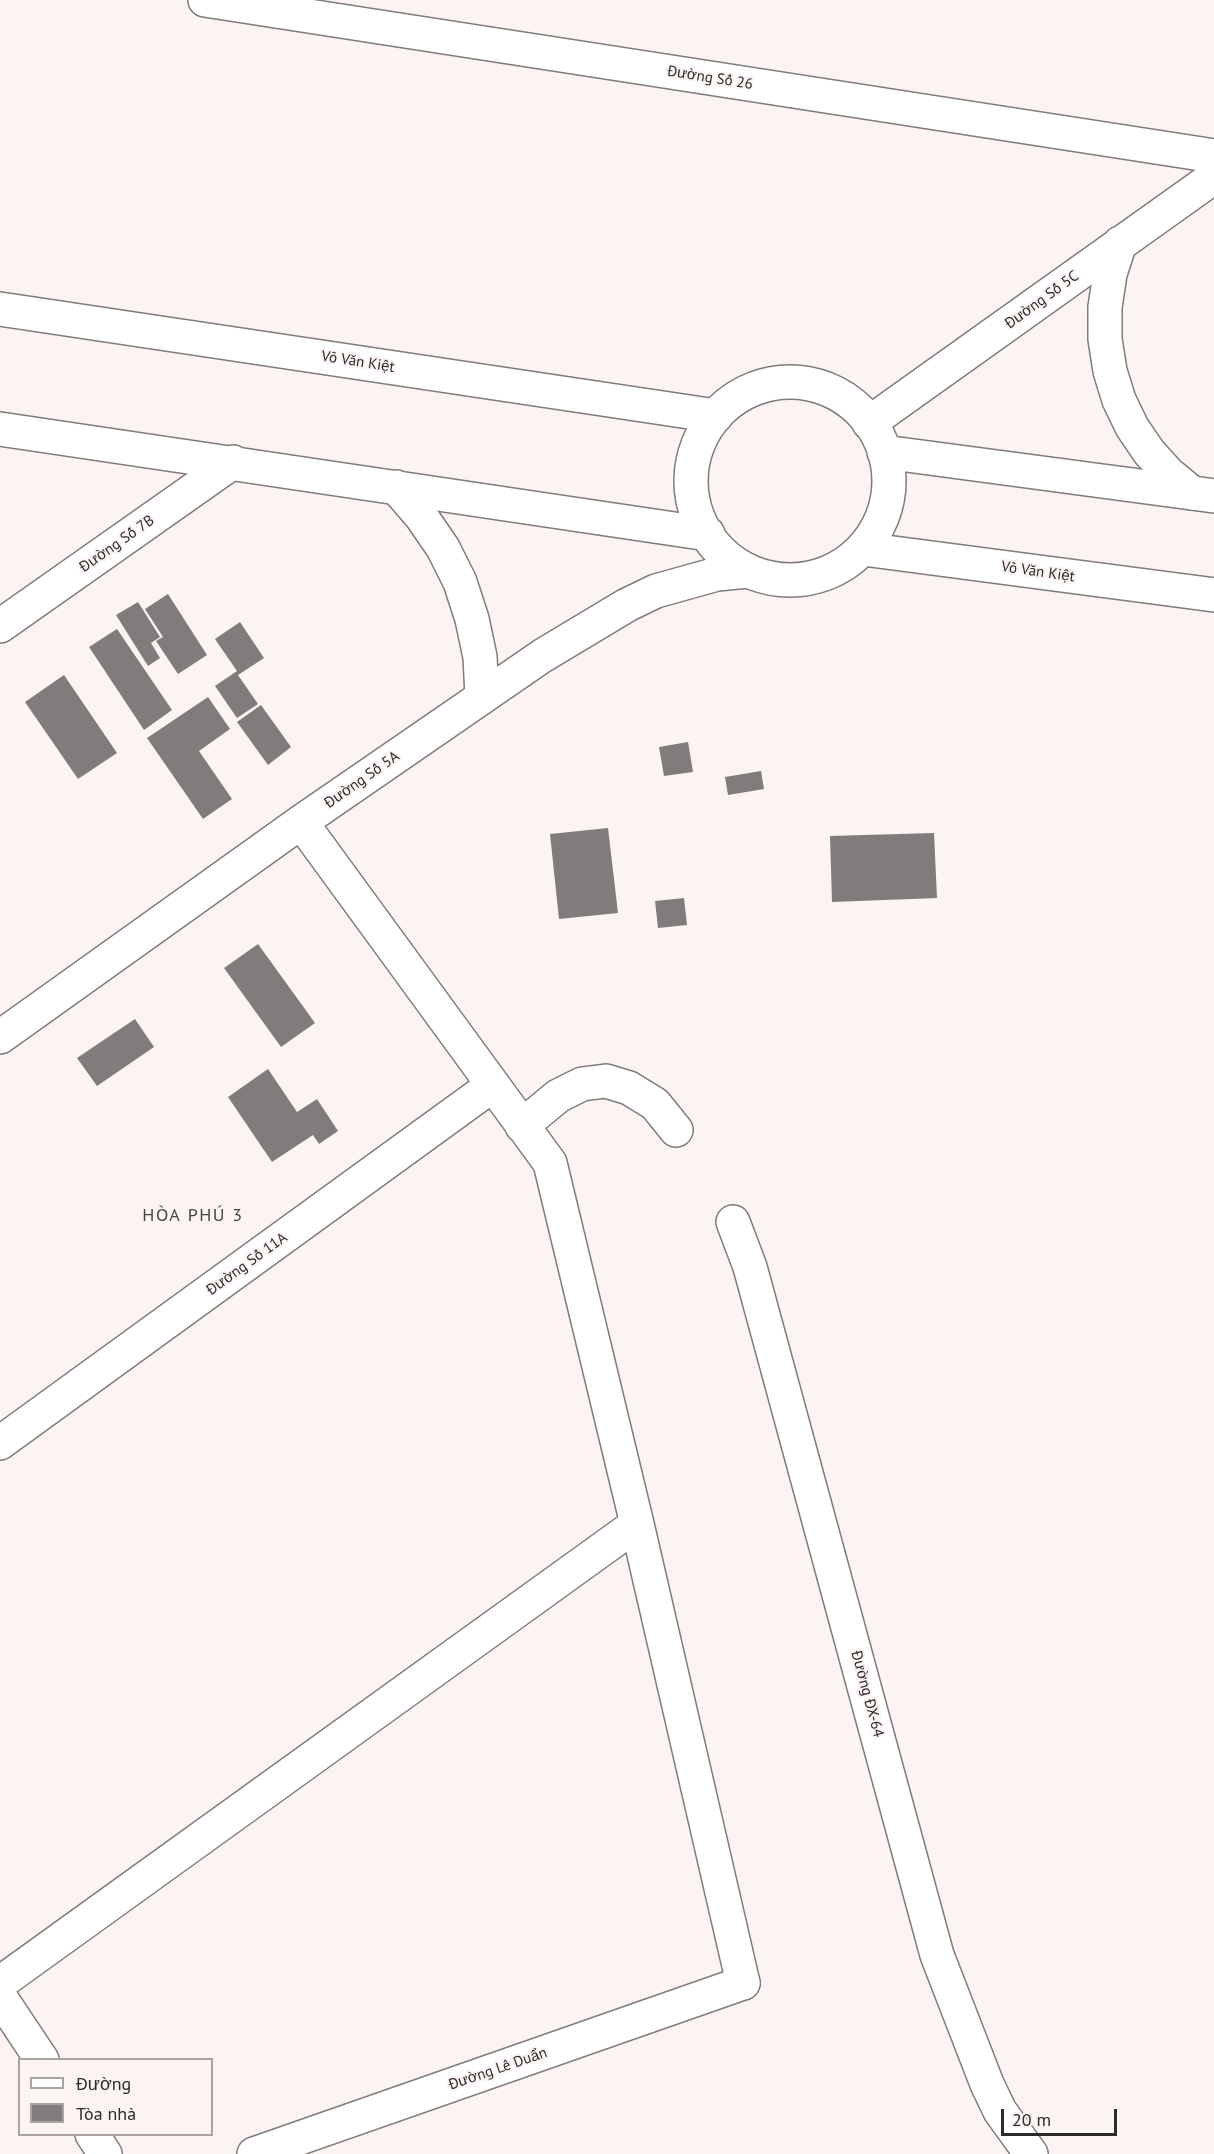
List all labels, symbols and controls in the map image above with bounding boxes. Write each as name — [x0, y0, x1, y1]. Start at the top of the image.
street label: Đường Số 26 — [666, 62, 754, 94]
street label: Đường Số 5C — [1002, 267, 1082, 333]
street label: Võ Văn Kiệt — [320, 347, 396, 377]
street label: Đường Số 7B — [76, 512, 158, 576]
street label: Võ Văn Kiệt — [1000, 558, 1076, 586]
street label: Đường Số 5A — [321, 748, 403, 812]
district label: HÒA PHÚ 3 — [142, 1205, 244, 1227]
street label: Đường Số 11A — [203, 1229, 291, 1299]
street label: Đường ĐX-64 — [847, 1649, 887, 1739]
street label: Đường Lê Duẩn — [446, 2044, 550, 2094]
legend — [18, 2058, 213, 2136]
text: Đường — [76, 2072, 131, 2095]
scale bar — [1004, 2097, 1120, 2135]
text: Tòa nhà — [76, 2102, 136, 2125]
text: 20 m — [1012, 2108, 1051, 2131]

